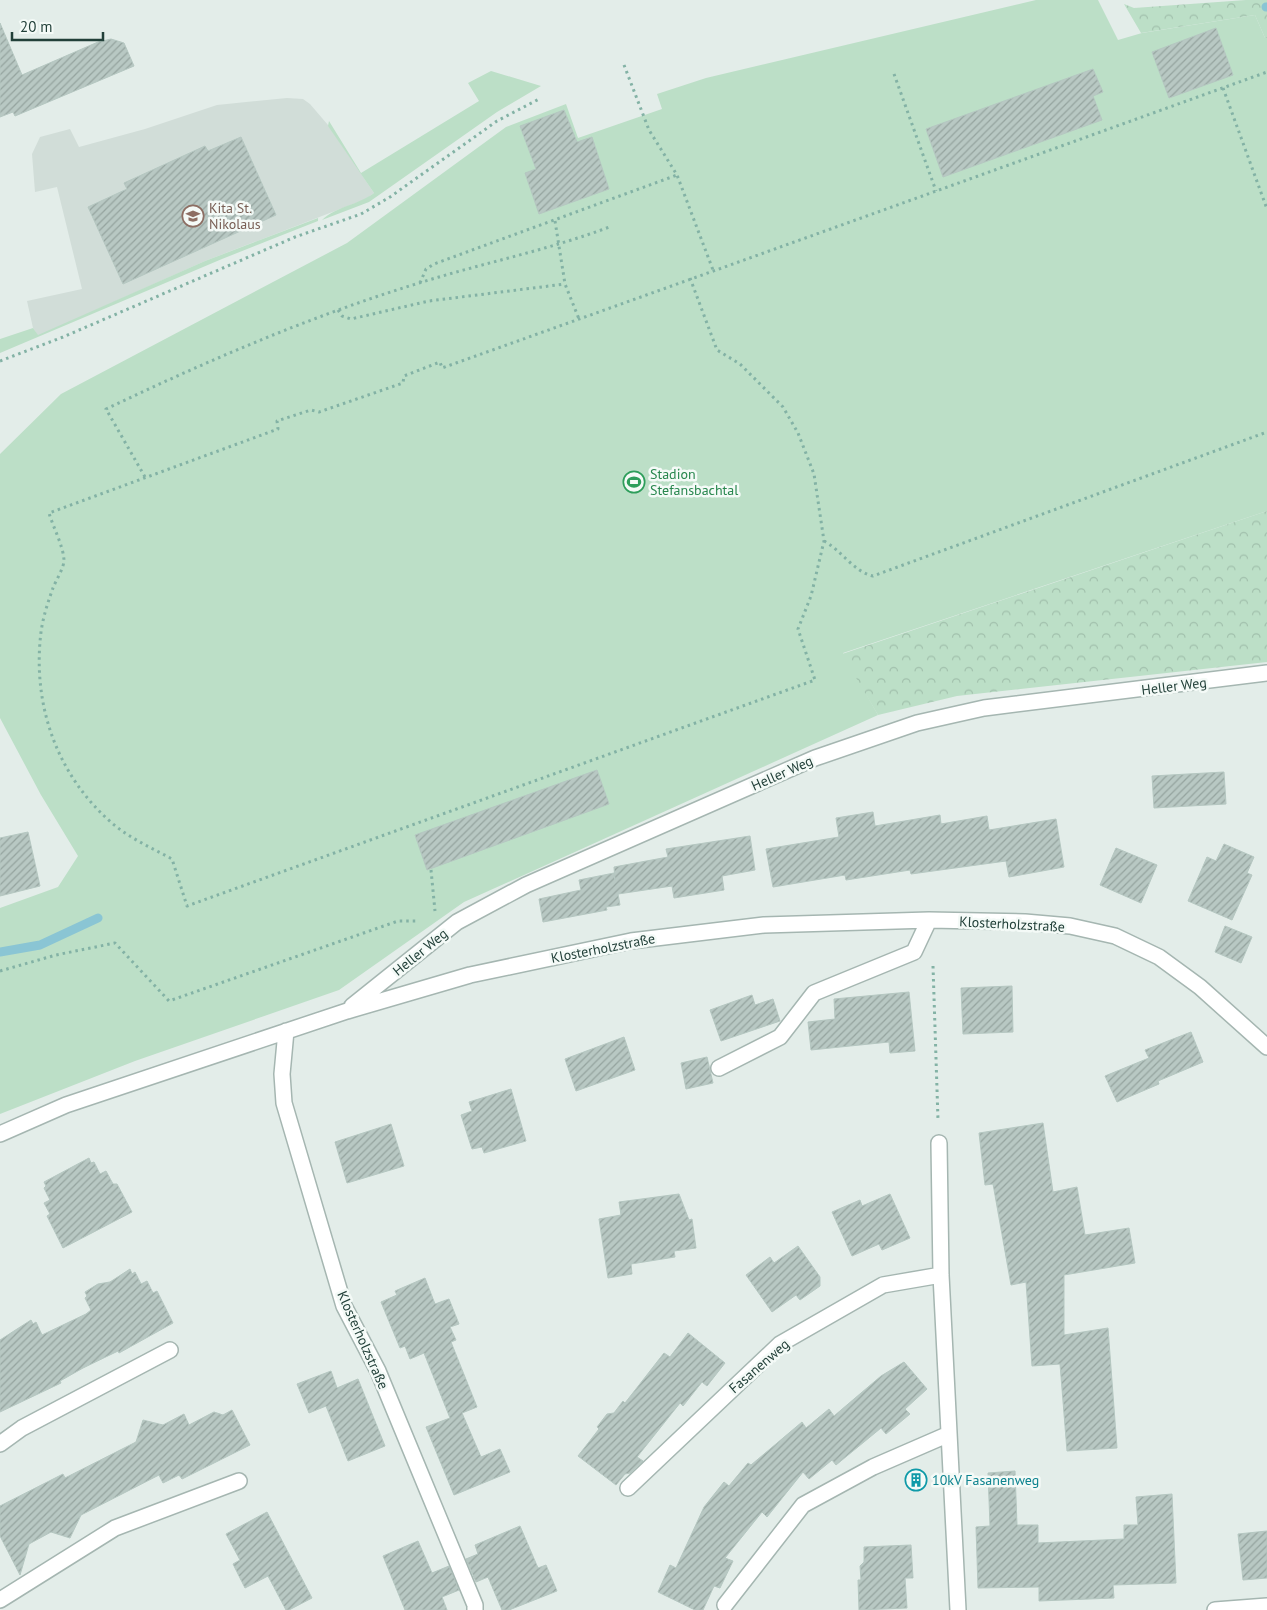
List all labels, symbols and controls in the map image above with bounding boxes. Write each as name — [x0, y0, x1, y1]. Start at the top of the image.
scale bar — [12, 10, 104, 42]
text: 20 m — [20, 17, 53, 36]
place label: Kita St. Nikolaus — [209, 199, 261, 233]
school or university icon: Kita St. Nikolaus — [181, 204, 205, 228]
place label: Stadion Stefansbachtal — [650, 465, 738, 499]
sports icon: Stadion Stefansbachtal — [622, 470, 646, 494]
street label: Heller Weg — [1140, 673, 1208, 699]
street label: Heller Weg — [748, 751, 816, 795]
street label: Klosterholzstraße — [959, 912, 1065, 936]
street label: Heller Weg — [389, 924, 451, 980]
street label: Klosterholzstraße — [549, 929, 657, 967]
street label: Klosterholzstraße — [333, 1288, 393, 1392]
street label: Fasanenweg — [725, 1335, 793, 1397]
building icon: 10kV Fasanenweg — [904, 1468, 928, 1492]
place label: 10kV Fasanenweg — [932, 1471, 1039, 1489]

